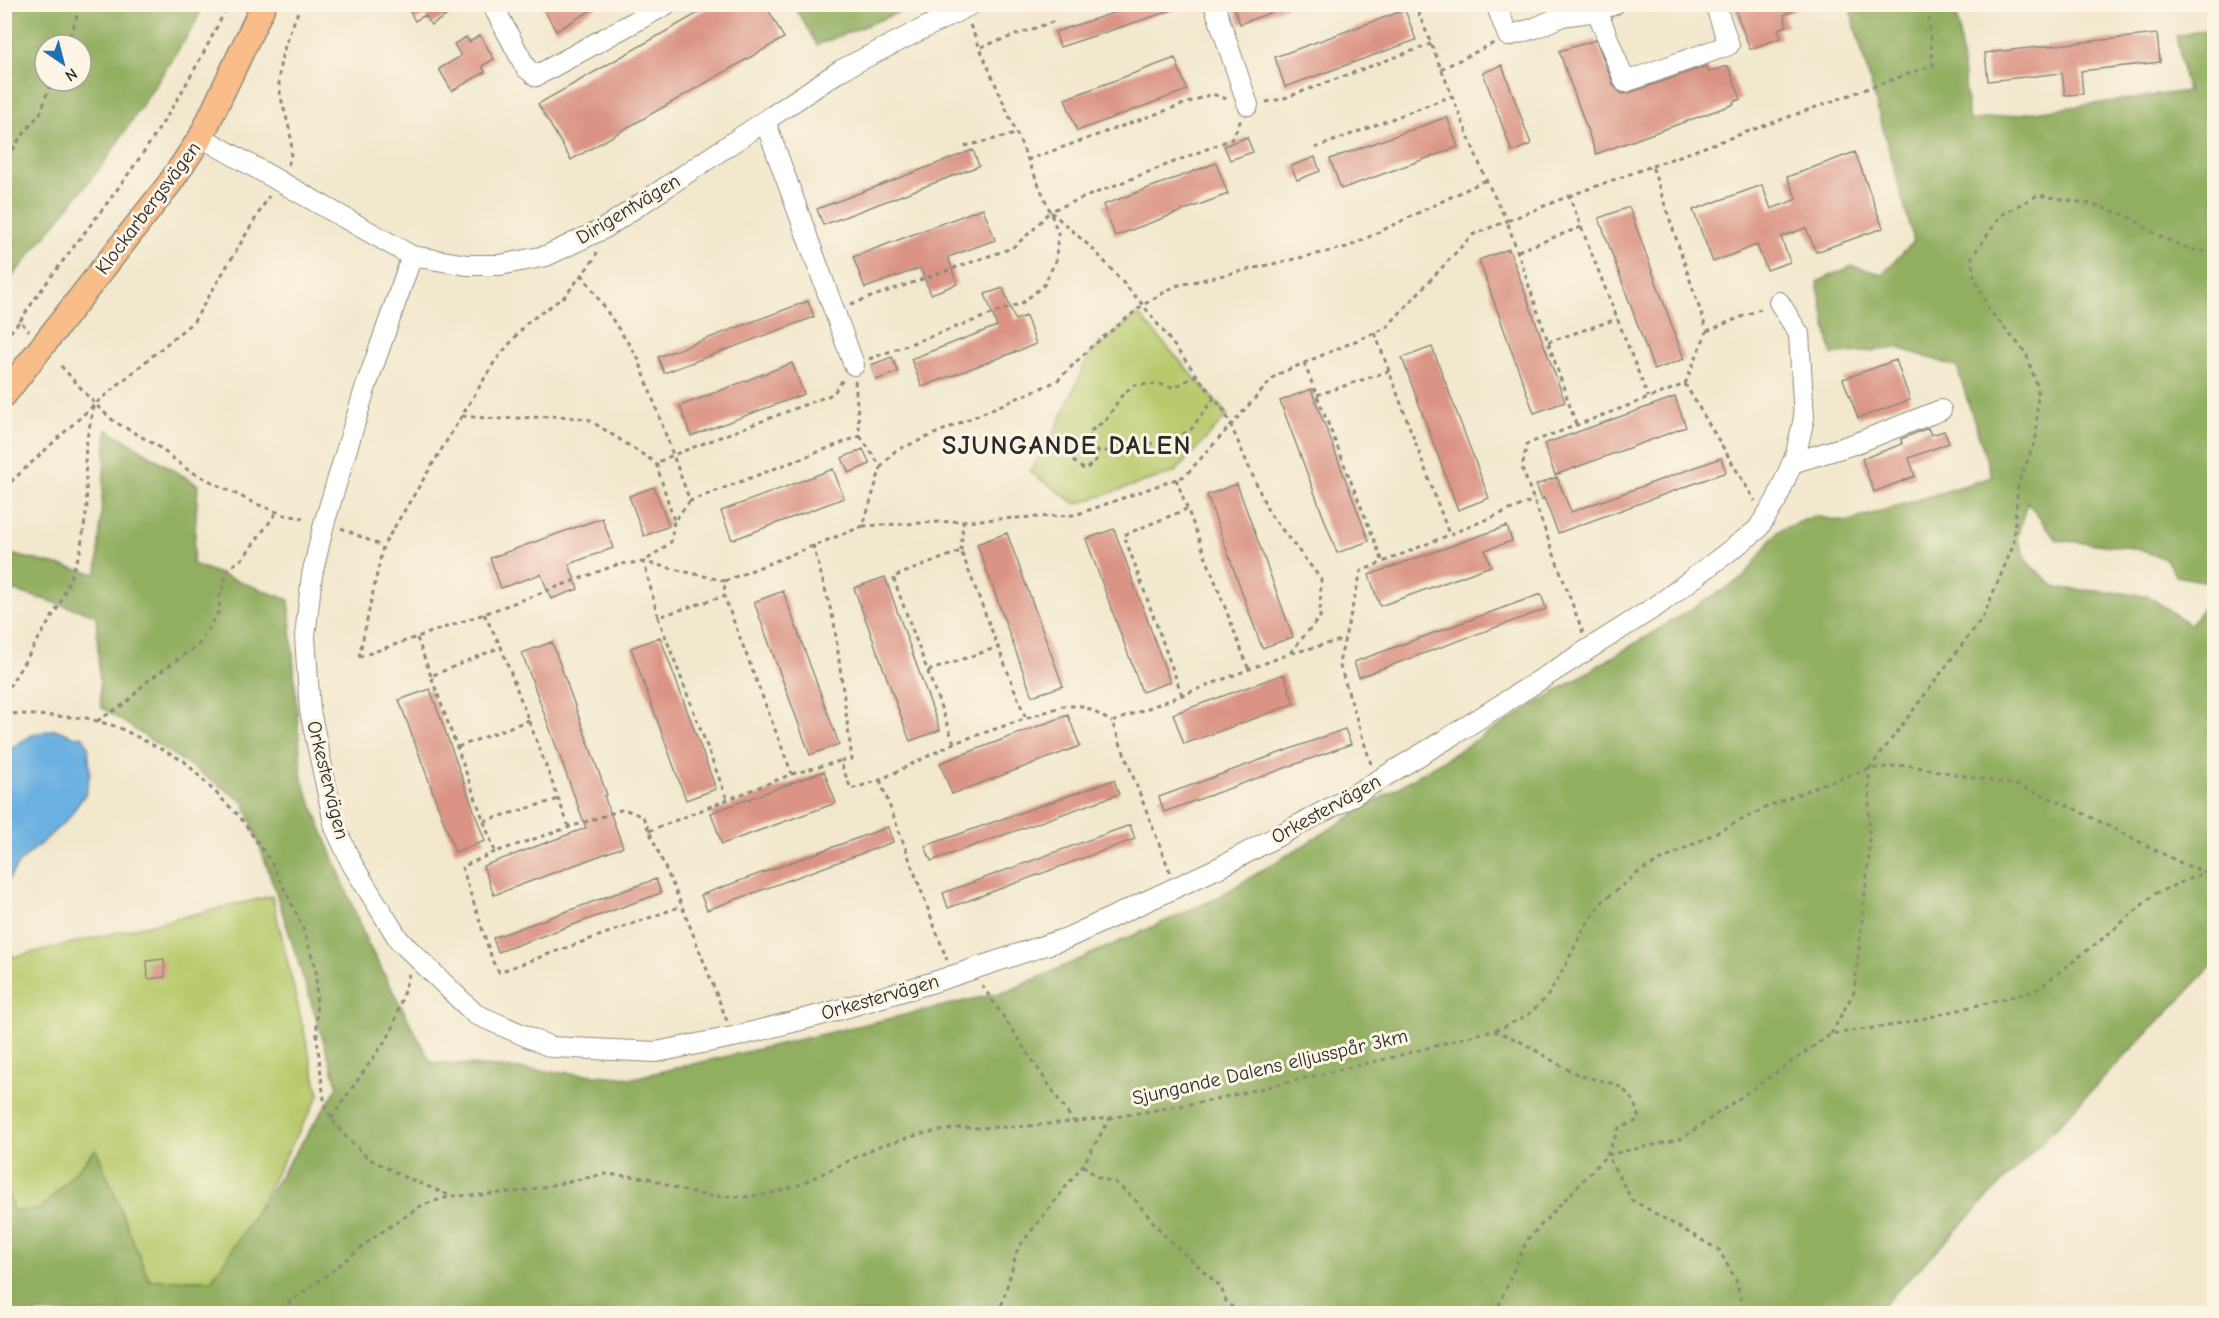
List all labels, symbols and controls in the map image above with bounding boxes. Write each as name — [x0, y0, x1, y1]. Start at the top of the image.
north arrow — [33, 33, 93, 93]
text: N — [62, 64, 80, 85]
street label: Klockarbergsvägen — [91, 137, 205, 279]
street label: Dirigentvägen — [572, 169, 684, 249]
district label: SJUNGANDE DALEN — [942, 431, 1192, 461]
street label: Orkestervägen — [302, 718, 354, 842]
street label: Orkestervägen — [1267, 769, 1385, 849]
street label: Orkestervägen — [818, 969, 942, 1025]
street label: Sjungande Dalens elljusspår 3km — [1130, 1024, 1410, 1110]

